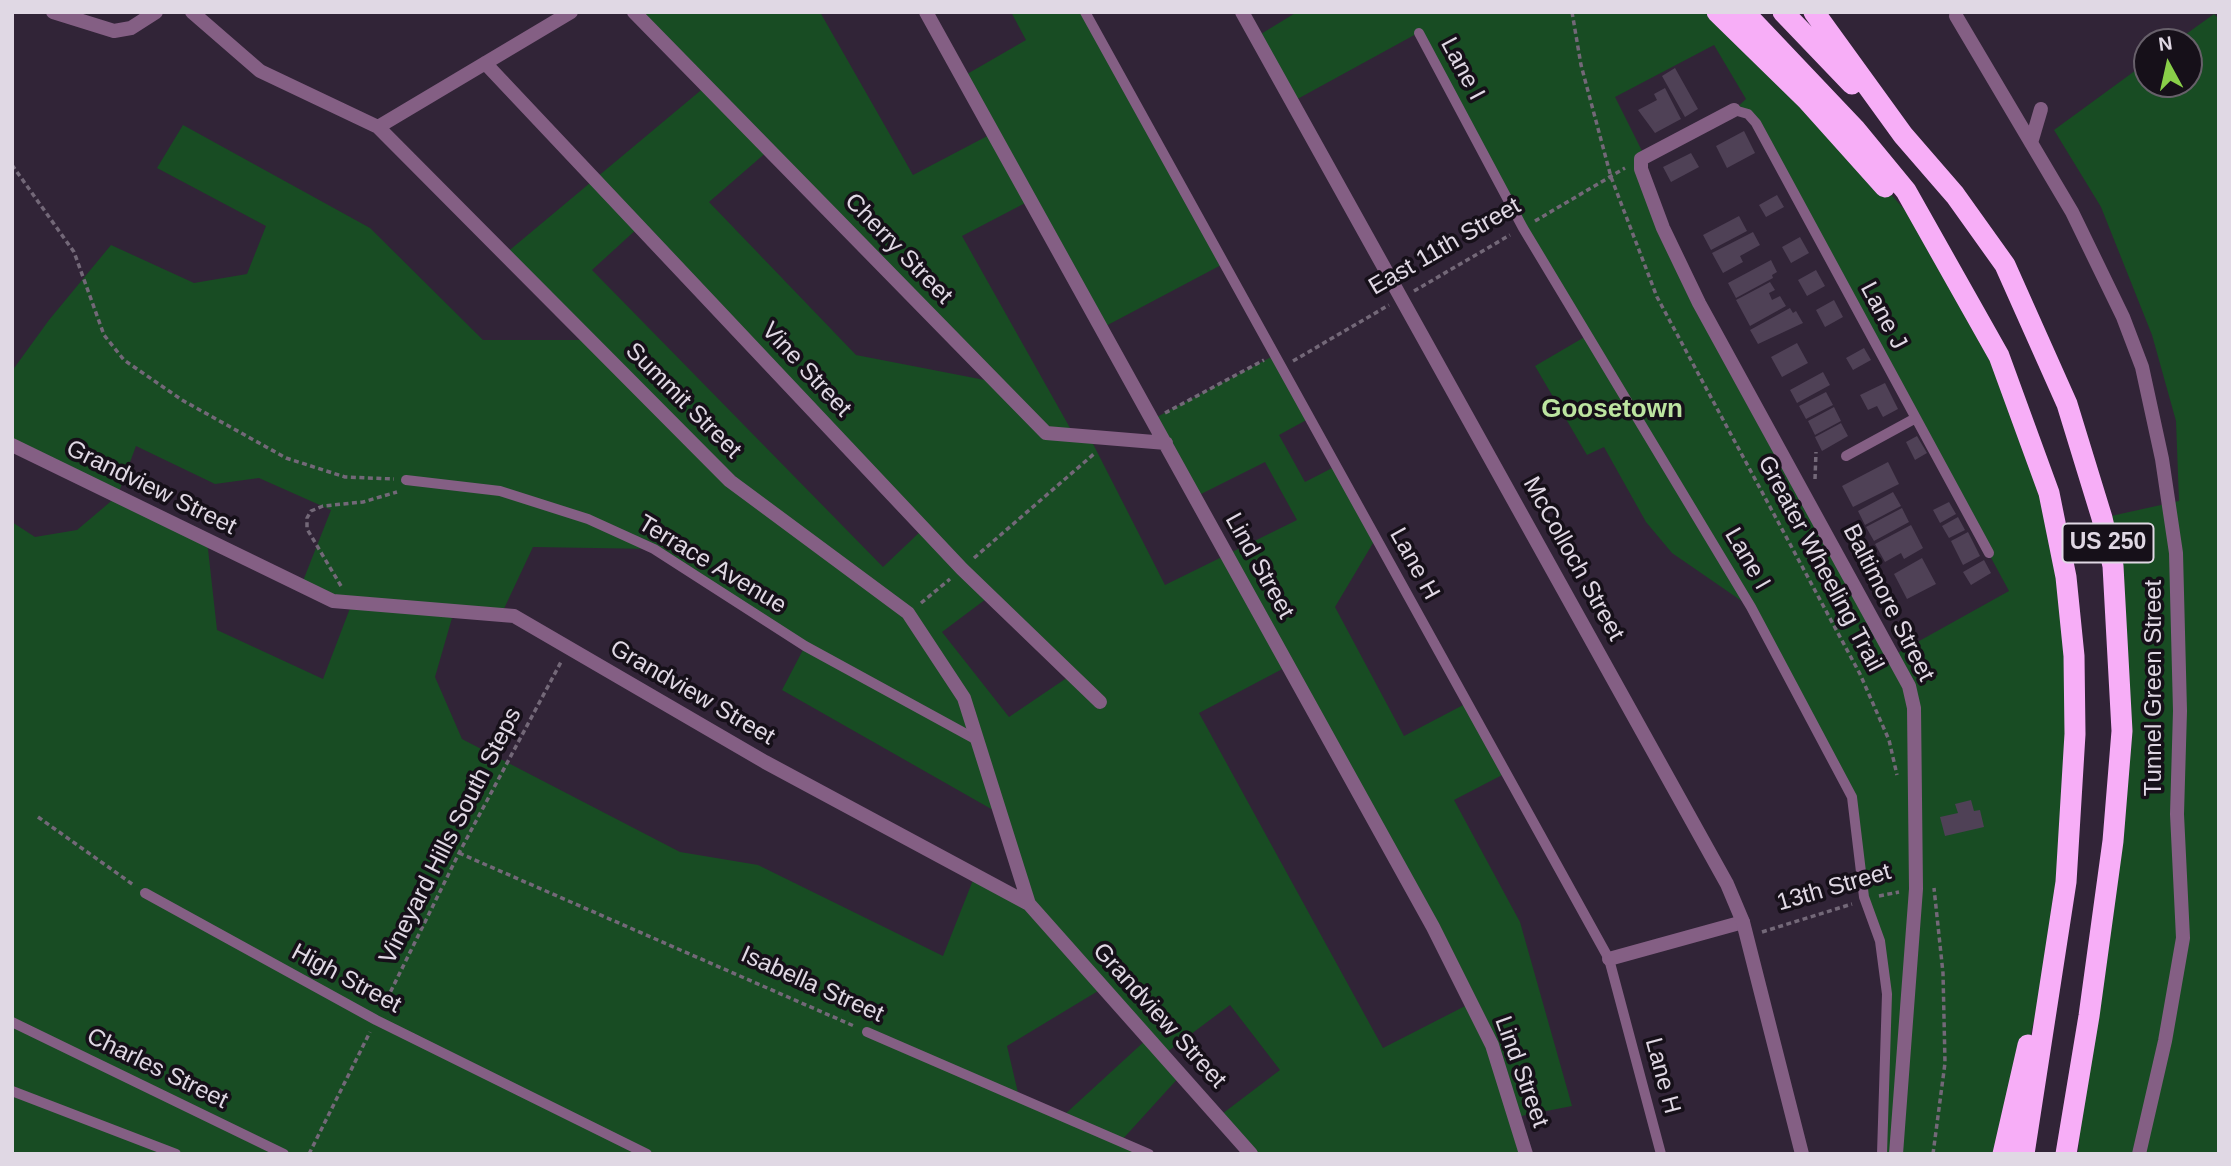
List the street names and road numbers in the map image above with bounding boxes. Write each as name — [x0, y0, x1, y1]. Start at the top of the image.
street label: Lane I — [1434, 33, 1490, 105]
street label: Cherry Street — [838, 188, 958, 310]
street label: East 11th Street — [1364, 192, 1526, 302]
street label: Lane J — [1853, 277, 1913, 355]
street label: Vine Street — [755, 317, 857, 423]
street label: Summit Street — [619, 337, 747, 465]
street label: Grandview Street — [61, 434, 241, 542]
street label: Greater Wheeling Trail — [1751, 451, 1889, 677]
street label: McColloch Street — [1516, 472, 1630, 646]
street label: Lind Street — [1218, 508, 1300, 624]
street label: Terrace Avenue — [633, 509, 791, 621]
street label: Baltimore Street — [1836, 520, 1940, 686]
street label: Lane H — [1383, 523, 1445, 605]
street label: Lane I — [1718, 523, 1776, 595]
road number: US 250 — [2062, 524, 2154, 562]
street label: Tunnel Green Street — [2140, 580, 2168, 796]
street label: Grandview Street — [605, 634, 779, 752]
street label: Vineyard Hills South Steps — [374, 703, 528, 969]
street label: 13th Street — [1774, 858, 1894, 918]
street label: Grandview Street — [1086, 937, 1232, 1095]
street label: High Street — [286, 938, 406, 1020]
street label: Isabella Street — [736, 941, 888, 1029]
street label: Lind Street — [1488, 1013, 1554, 1131]
street label: Charles Street — [82, 1022, 232, 1116]
street label: Lane H — [1638, 1035, 1686, 1117]

